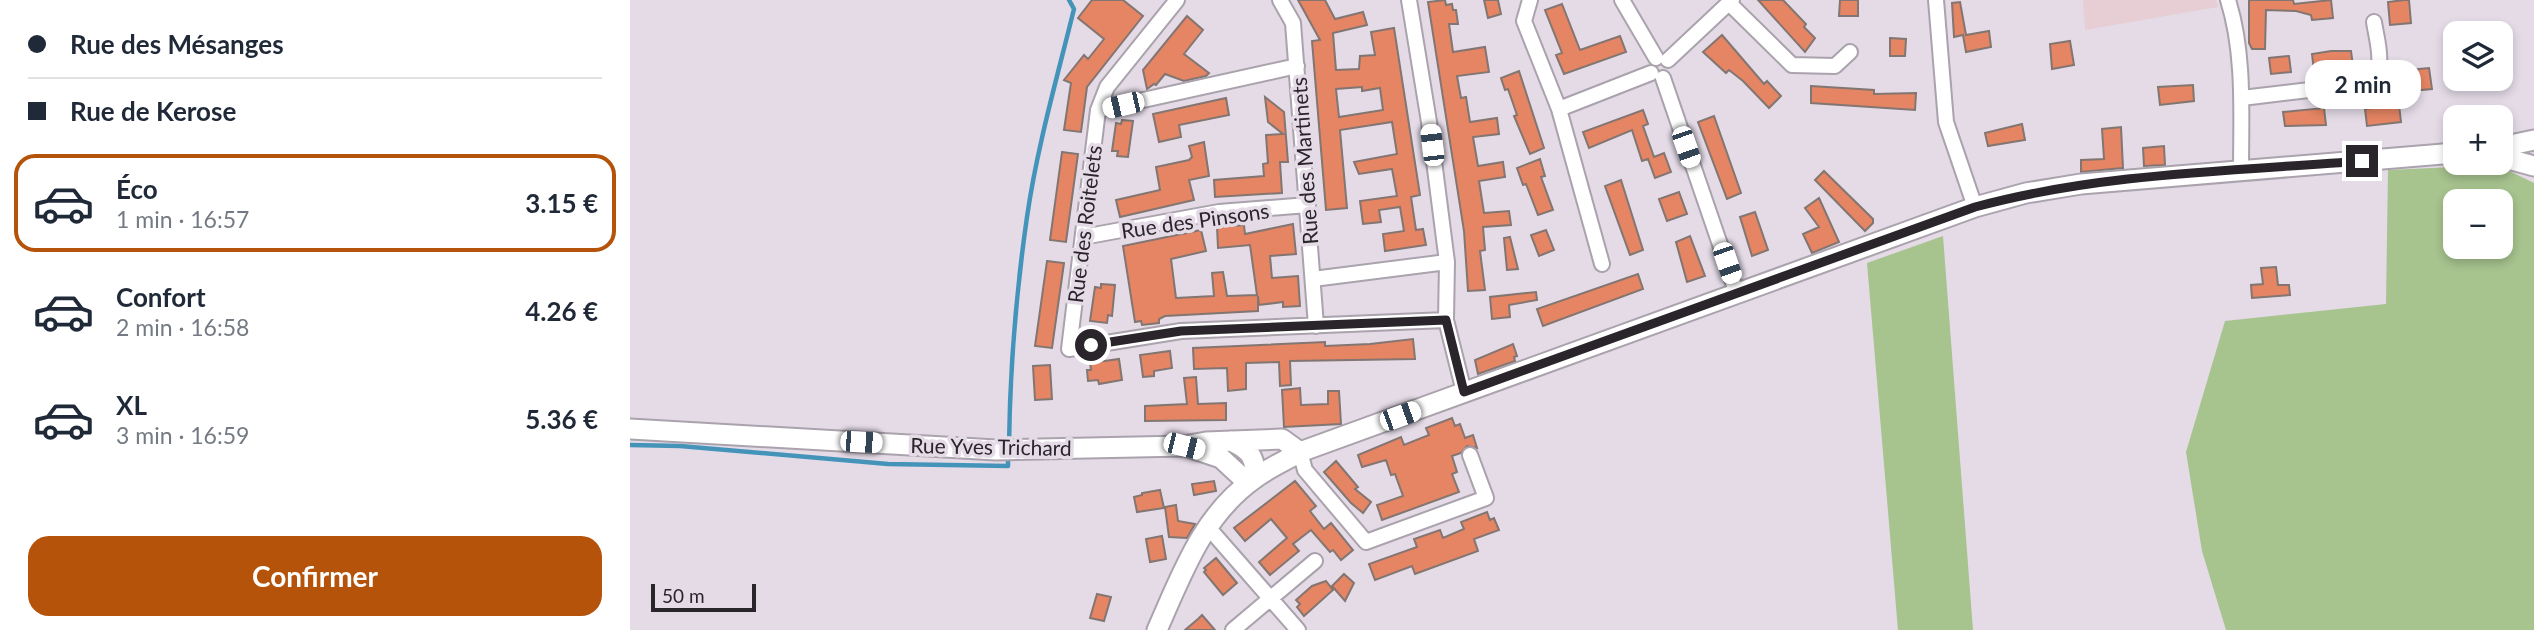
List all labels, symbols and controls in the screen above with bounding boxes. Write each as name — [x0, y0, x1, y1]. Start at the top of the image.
map controls — [2443, 21, 2513, 259]
button: layers — [2443, 21, 2513, 91]
text: Rue des Mésanges — [70, 28, 284, 60]
callout: 2 min — [2304, 60, 2420, 108]
text: 2 min — [2334, 70, 2392, 98]
street label: Rue des Martinets — [1286, 76, 1322, 246]
car — [1101, 90, 1146, 120]
text: Rue de Kerose — [70, 95, 236, 127]
button: + — [2443, 105, 2513, 175]
car — [1420, 123, 1445, 167]
car — [1670, 124, 1703, 170]
street label: Rue des Roitelets — [1062, 144, 1106, 304]
route end — [2346, 145, 2378, 177]
icon: car — [32, 172, 95, 235]
text: Éco — [116, 173, 158, 205]
text: 3.15 € — [525, 187, 598, 219]
button: − — [2443, 189, 2513, 259]
street label: Rue des Pinsons — [1119, 197, 1271, 243]
text: 1 min · 16:57 — [116, 205, 249, 233]
car — [1711, 240, 1744, 286]
icon: car — [32, 280, 95, 343]
text: Confort — [116, 281, 206, 313]
text: 4.26 € — [525, 295, 598, 327]
text: 2 min · 16:58 — [116, 313, 249, 341]
route start — [1075, 329, 1107, 361]
icon: car — [32, 388, 95, 451]
text: XL — [116, 389, 147, 421]
car — [1377, 399, 1424, 433]
text: 5.36 € — [525, 403, 598, 435]
text: 3 min · 16:59 — [116, 421, 249, 449]
car — [840, 430, 883, 454]
car — [1162, 431, 1207, 461]
street label: Rue Yves Trichard — [910, 432, 1072, 460]
button: Confirmer — [28, 536, 602, 616]
scale bar — [651, 581, 756, 613]
text: 50 m — [662, 584, 705, 607]

